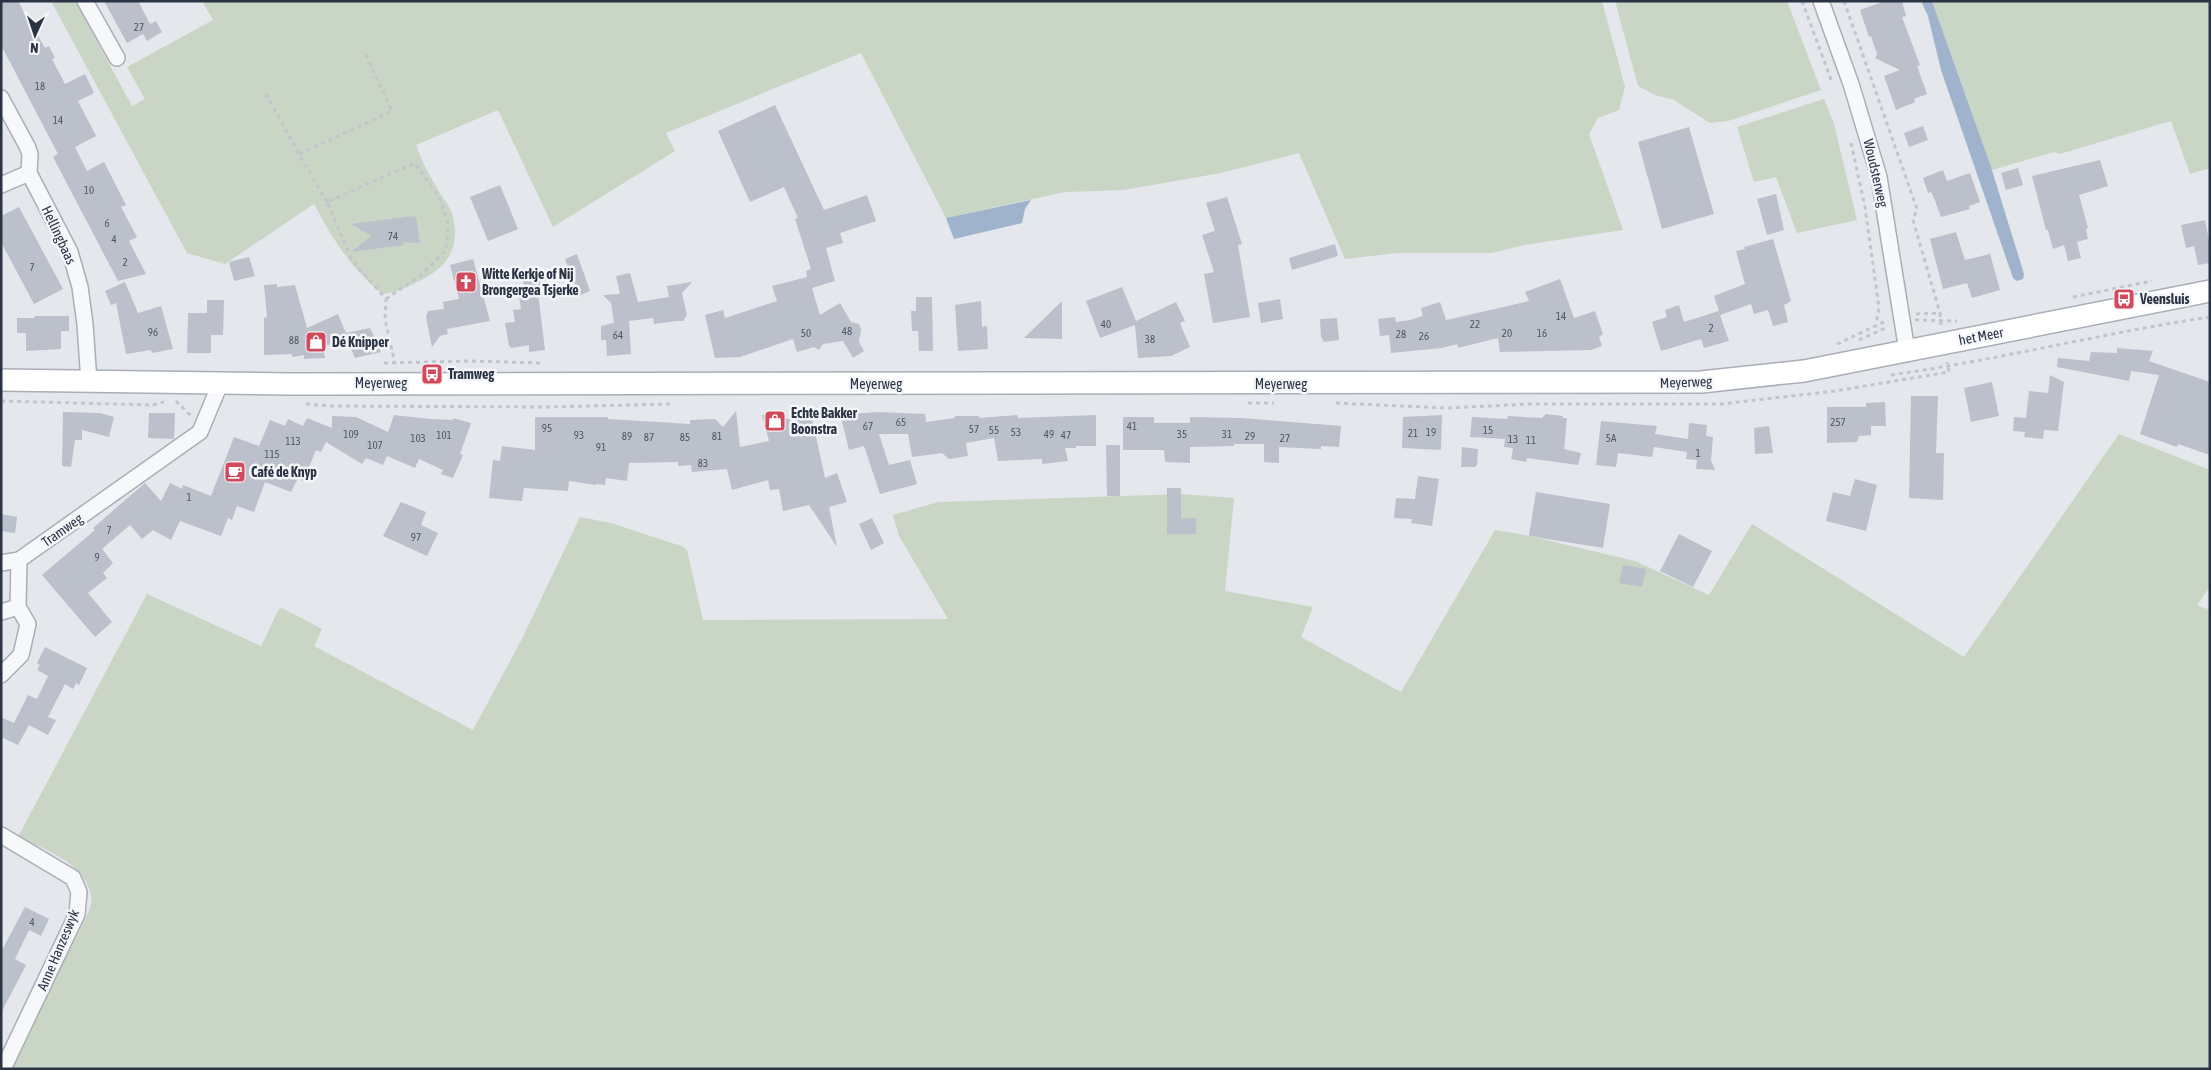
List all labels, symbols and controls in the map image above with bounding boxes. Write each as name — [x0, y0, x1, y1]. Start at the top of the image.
north arrow — [10, 10, 60, 60]
house number: 27 — [134, 21, 144, 33]
text: N — [30, 40, 39, 56]
house number: 18 — [35, 80, 45, 92]
house number: 14 — [53, 114, 63, 126]
street label: Woudsterweg — [1860, 137, 1892, 209]
house number: 10 — [84, 184, 94, 196]
street label: Hellingbaas — [39, 203, 79, 267]
house number: 6 — [104, 217, 110, 229]
house number: 74 — [388, 230, 398, 242]
house number: 4 — [111, 233, 117, 245]
house number: 2 — [122, 256, 128, 268]
house number: 7 — [29, 261, 35, 273]
place label: Witte Kerkje of Nij Brongergea Tsjerke — [481, 266, 579, 298]
church icon: Witte Kerkje of Nij Brongergea Tsjerke — [454, 270, 478, 294]
bus stop icon: Veensluis — [2112, 287, 2136, 311]
place label: Veensluis — [2139, 291, 2190, 307]
house number: 14 — [1556, 310, 1566, 322]
house number: 40 — [1101, 318, 1111, 330]
house number: 22 — [1470, 318, 1480, 330]
house number: 2 — [1708, 322, 1714, 334]
street label: het Meer — [1957, 324, 2006, 348]
house number: 48 — [842, 325, 852, 337]
house number: 96 — [148, 326, 158, 338]
house number: 50 — [801, 327, 811, 339]
house number: 20 — [1502, 327, 1512, 339]
house number: 16 — [1537, 327, 1547, 339]
house number: 28 — [1396, 328, 1406, 340]
house number: 64 — [613, 329, 623, 341]
shop icon: Dé Knipper — [304, 330, 328, 354]
house number: 26 — [1419, 330, 1429, 342]
house number: 38 — [1145, 333, 1155, 345]
house number: 88 — [289, 334, 299, 346]
place label: Dé Knipper — [332, 334, 390, 350]
bus stop icon: Tramweg — [420, 362, 444, 386]
place label: Tramweg — [448, 366, 495, 382]
street label: Meyerweg — [1660, 373, 1712, 391]
street label: Meyerweg — [355, 375, 407, 391]
street label: Meyerweg — [850, 376, 902, 392]
street label: Meyerweg — [1255, 376, 1307, 392]
place label: Echte Bakker Boonstra — [791, 405, 858, 437]
shop icon: Echte Bakker Boonstra — [763, 409, 787, 433]
house number: 65 — [896, 416, 906, 428]
house number: 257 — [1830, 416, 1846, 428]
house number: 67 — [863, 420, 873, 432]
house number: 41 — [1127, 420, 1137, 432]
house number: 95 — [542, 422, 552, 434]
house number: 57 — [969, 423, 979, 435]
house number: 55 — [989, 424, 999, 436]
house number: 15 — [1483, 424, 1493, 436]
house number: 53 — [1011, 426, 1021, 438]
house number: 19 — [1426, 426, 1436, 438]
house number: 21 — [1408, 427, 1418, 439]
house number: 109 — [343, 428, 359, 440]
house number: 49 — [1044, 428, 1054, 440]
house number: 35 — [1177, 428, 1187, 440]
house number: 31 — [1222, 428, 1232, 440]
house number: 101 — [436, 429, 452, 441]
house number: 93 — [574, 429, 584, 441]
house number: 47 — [1061, 429, 1071, 441]
house number: 89 — [622, 430, 632, 442]
house number: 81 — [712, 430, 722, 442]
house number: 29 — [1245, 430, 1255, 442]
house number: 87 — [644, 431, 654, 443]
house number: 85 — [680, 431, 690, 443]
house number: 103 — [410, 432, 426, 444]
house number: 27 — [1280, 432, 1290, 444]
house number: 5A — [1606, 432, 1617, 444]
house number: 13 — [1508, 433, 1518, 445]
house number: 11 — [1526, 434, 1536, 446]
house number: 113 — [285, 435, 301, 447]
house number: 107 — [367, 439, 383, 451]
house number: 91 — [596, 441, 606, 453]
house number: 1 — [1695, 447, 1701, 459]
house number: 115 — [264, 448, 280, 460]
house number: 83 — [698, 457, 708, 469]
cafe icon: Café de Knyp — [223, 460, 247, 484]
place label: Café de Knyp — [251, 464, 317, 480]
house number: 1 — [186, 491, 192, 503]
street label: Tramweg — [38, 510, 86, 550]
house number: 7 — [106, 524, 112, 536]
house number: 97 — [411, 531, 421, 543]
house number: 9 — [94, 551, 100, 563]
street label: Anne Hanzeswyk — [34, 907, 82, 993]
house number: 4 — [29, 916, 35, 928]

